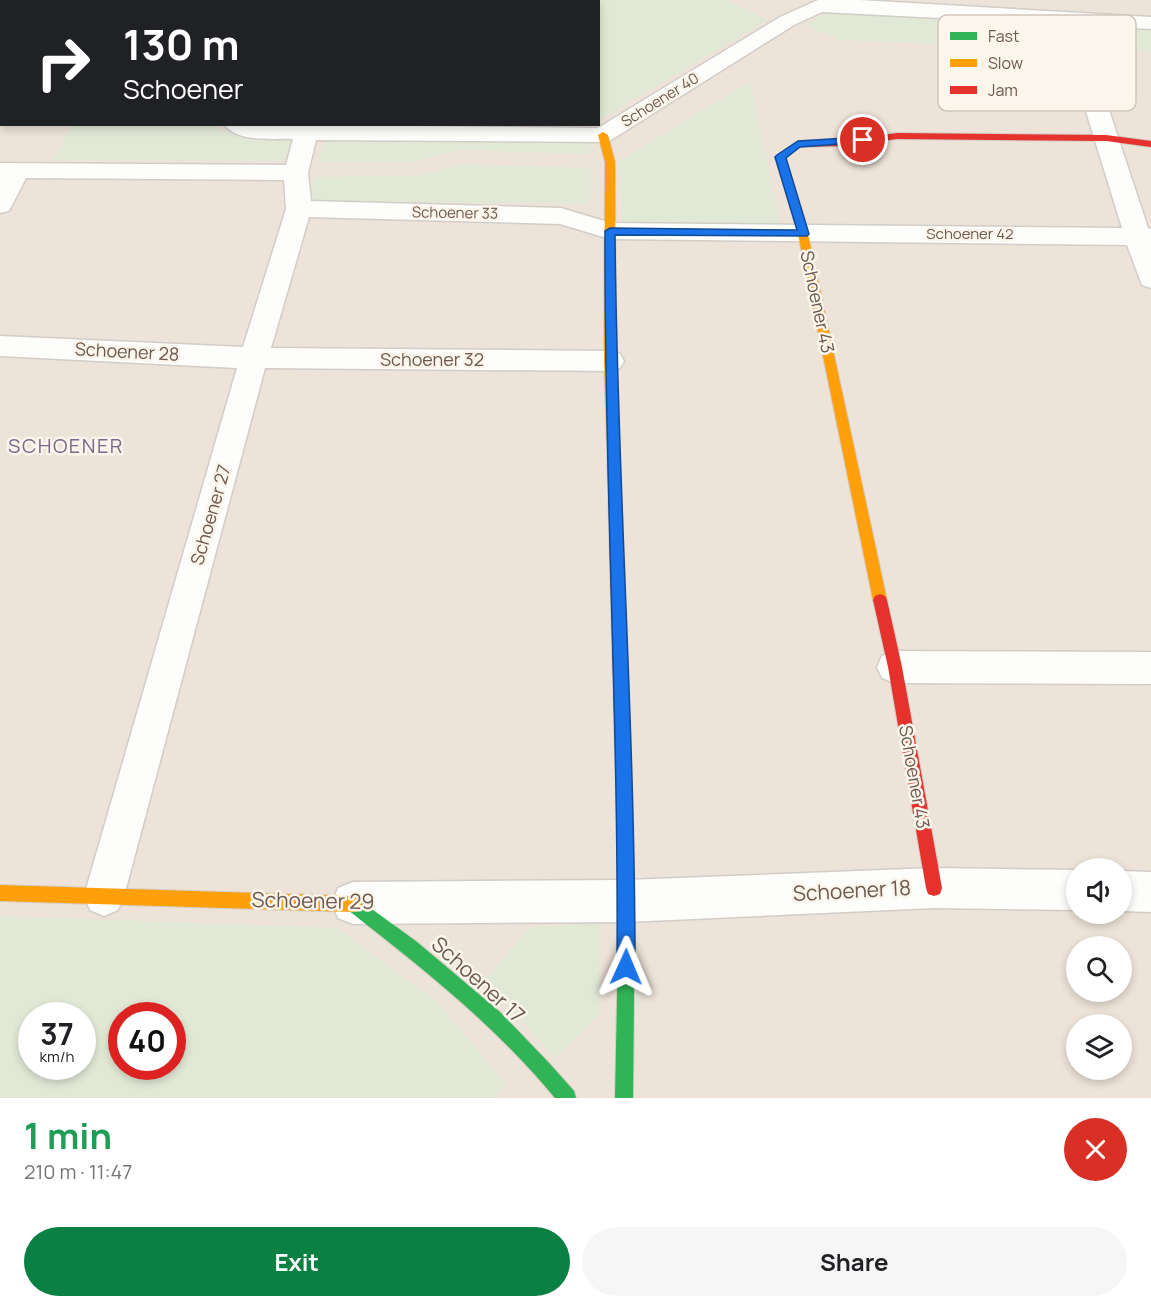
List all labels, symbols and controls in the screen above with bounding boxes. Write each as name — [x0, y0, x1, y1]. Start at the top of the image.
text: 130 m — [123, 15, 240, 73]
legend — [938, 15, 1136, 111]
icon: right — [24, 24, 102, 102]
text: Fast — [988, 25, 1019, 47]
text: Slow — [988, 52, 1023, 74]
street label: Schoener 40 — [617, 67, 703, 132]
text: Schoener — [123, 70, 243, 107]
text: Jam — [988, 79, 1018, 101]
pin — [837, 114, 888, 165]
icon: arrive — [846, 123, 879, 156]
street label: Schoener 33 — [412, 201, 498, 224]
street label: Schoener 42 — [926, 223, 1014, 244]
street label: Schoener 43 — [795, 248, 841, 355]
street label: Schoener 28 — [74, 336, 180, 366]
street label: Schoener 32 — [380, 347, 484, 371]
district label: SCHOENER — [8, 432, 124, 459]
street label: Schoener 27 — [184, 462, 236, 568]
street label: Schoener 43 — [894, 723, 936, 830]
map controls — [1066, 858, 1132, 1080]
button: sound — [1066, 858, 1132, 924]
street label: Schoener 18 — [792, 873, 912, 907]
street label: Schoener 29 — [251, 885, 375, 915]
street label: Schoener 17 — [426, 930, 531, 1029]
position arrow — [594, 935, 658, 999]
button: search — [1066, 936, 1132, 1002]
speed limit sign: 40 — [108, 1002, 186, 1080]
text: 37 — [40, 1013, 74, 1054]
button: layers — [1066, 1014, 1132, 1080]
text: km/h — [40, 1046, 74, 1067]
text: 1 min — [24, 1111, 112, 1160]
button: close — [1064, 1118, 1127, 1181]
text: 210 m · 11:47 — [24, 1158, 132, 1185]
button: Exit — [24, 1227, 570, 1296]
button: Share — [582, 1227, 1127, 1296]

